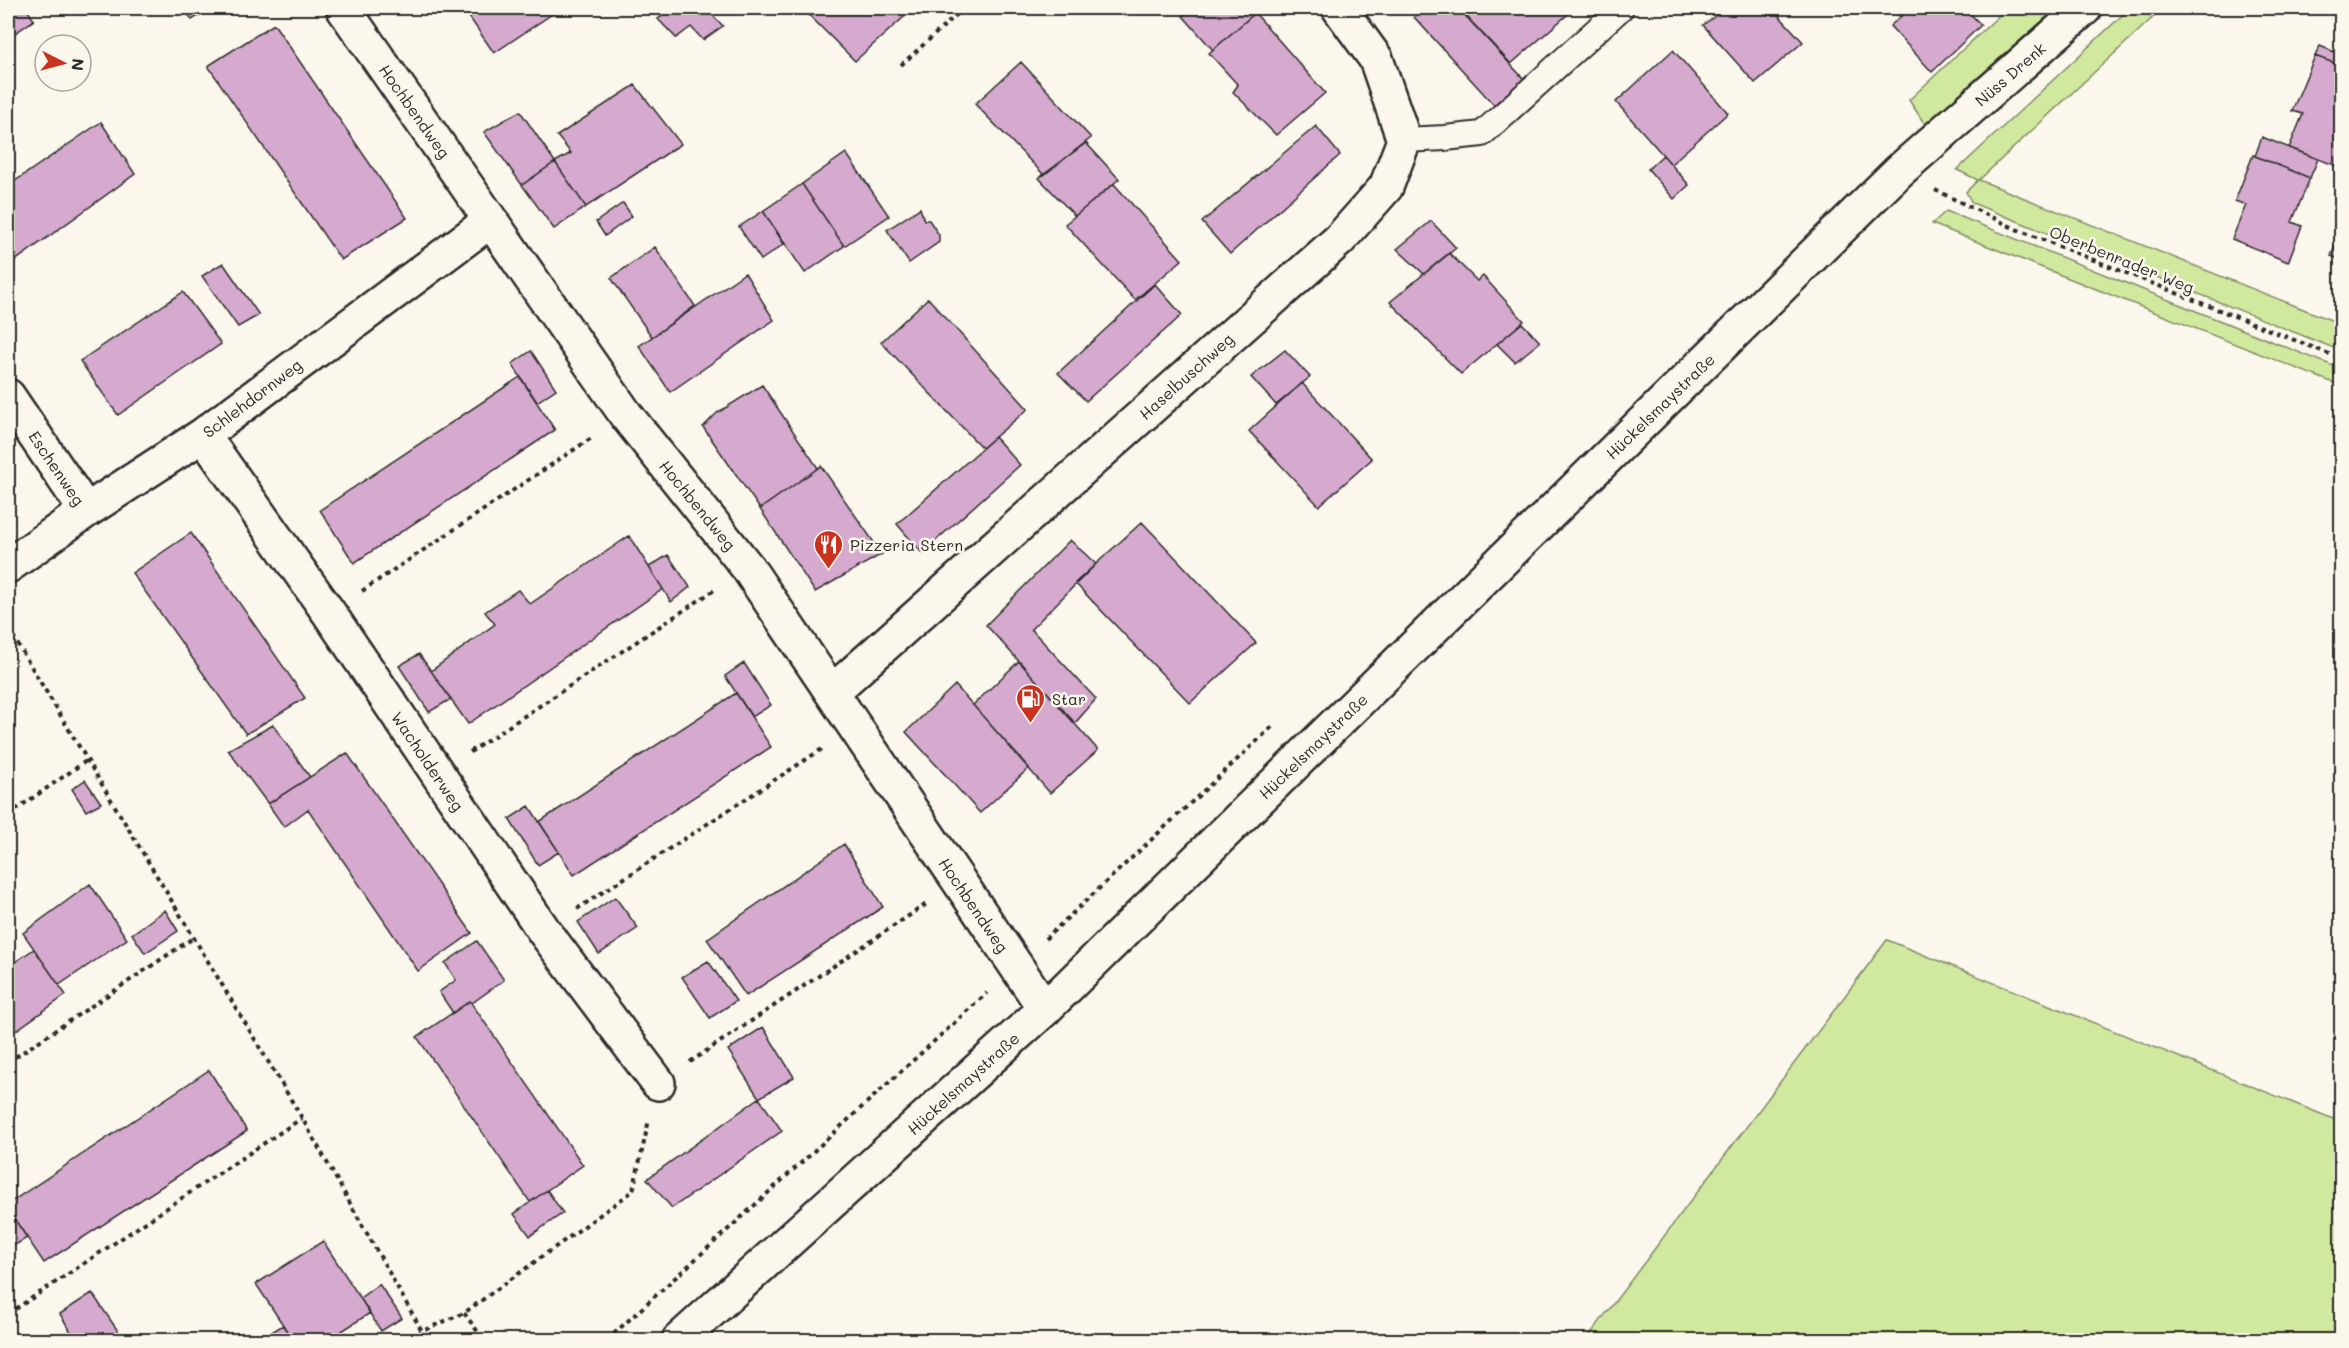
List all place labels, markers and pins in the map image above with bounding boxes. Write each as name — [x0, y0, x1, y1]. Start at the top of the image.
restaurant icon: Pizzeria Stern — [813, 528, 845, 570]
place label: Pizzeria Stern — [850, 534, 963, 555]
fuel station icon: Star — [1015, 682, 1047, 724]
place label: Star — [1052, 688, 1086, 709]

